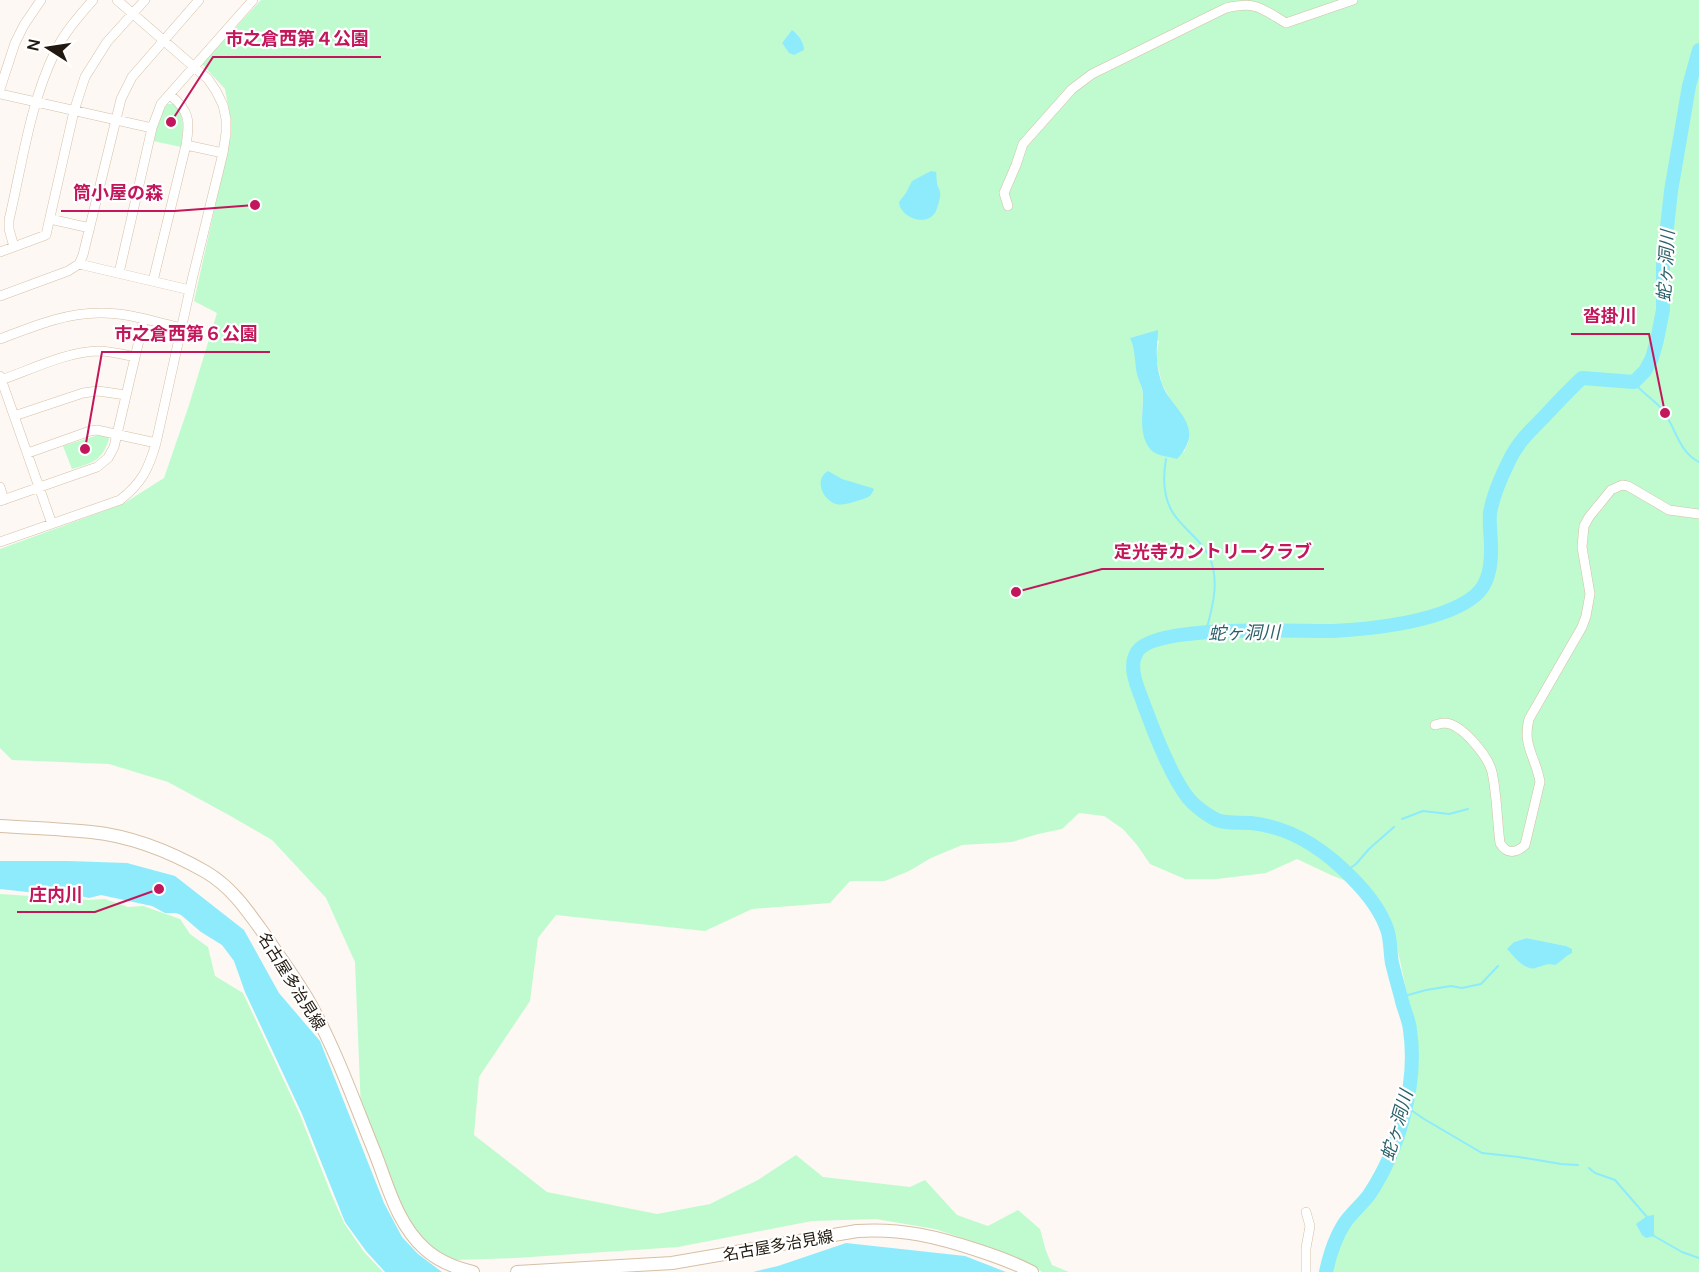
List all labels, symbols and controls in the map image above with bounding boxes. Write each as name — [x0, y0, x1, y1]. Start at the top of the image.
north arrow — [18, 18, 78, 78]
callout: 市之倉西第４公園 — [213, 21, 381, 57]
text: 市之倉西第４公園 — [225, 26, 369, 50]
text: N — [21, 37, 45, 53]
callout: 筒小屋の森 — [61, 175, 175, 211]
text: 筒小屋の森 — [73, 180, 163, 204]
water label: 蛇ヶ洞川 — [1651, 227, 1679, 303]
callout: 沓掛川 — [1571, 298, 1649, 334]
text: 沓掛川 — [1583, 303, 1637, 327]
callout: 市之倉西第６公園 — [102, 316, 270, 352]
text: 市之倉西第６公園 — [114, 321, 258, 345]
callout: 定光寺カントリークラブ — [1102, 533, 1324, 569]
text: 定光寺カントリークラブ — [1114, 539, 1312, 563]
water label: 蛇ヶ洞川 — [1208, 619, 1282, 645]
callout: 庄内川 — [17, 876, 95, 912]
text: 庄内川 — [29, 882, 83, 906]
street label: 名古屋多治見線 — [253, 928, 331, 1034]
water label: 蛇ヶ洞川 — [1375, 1085, 1418, 1163]
street label: 名古屋多治見線 — [721, 1224, 835, 1266]

